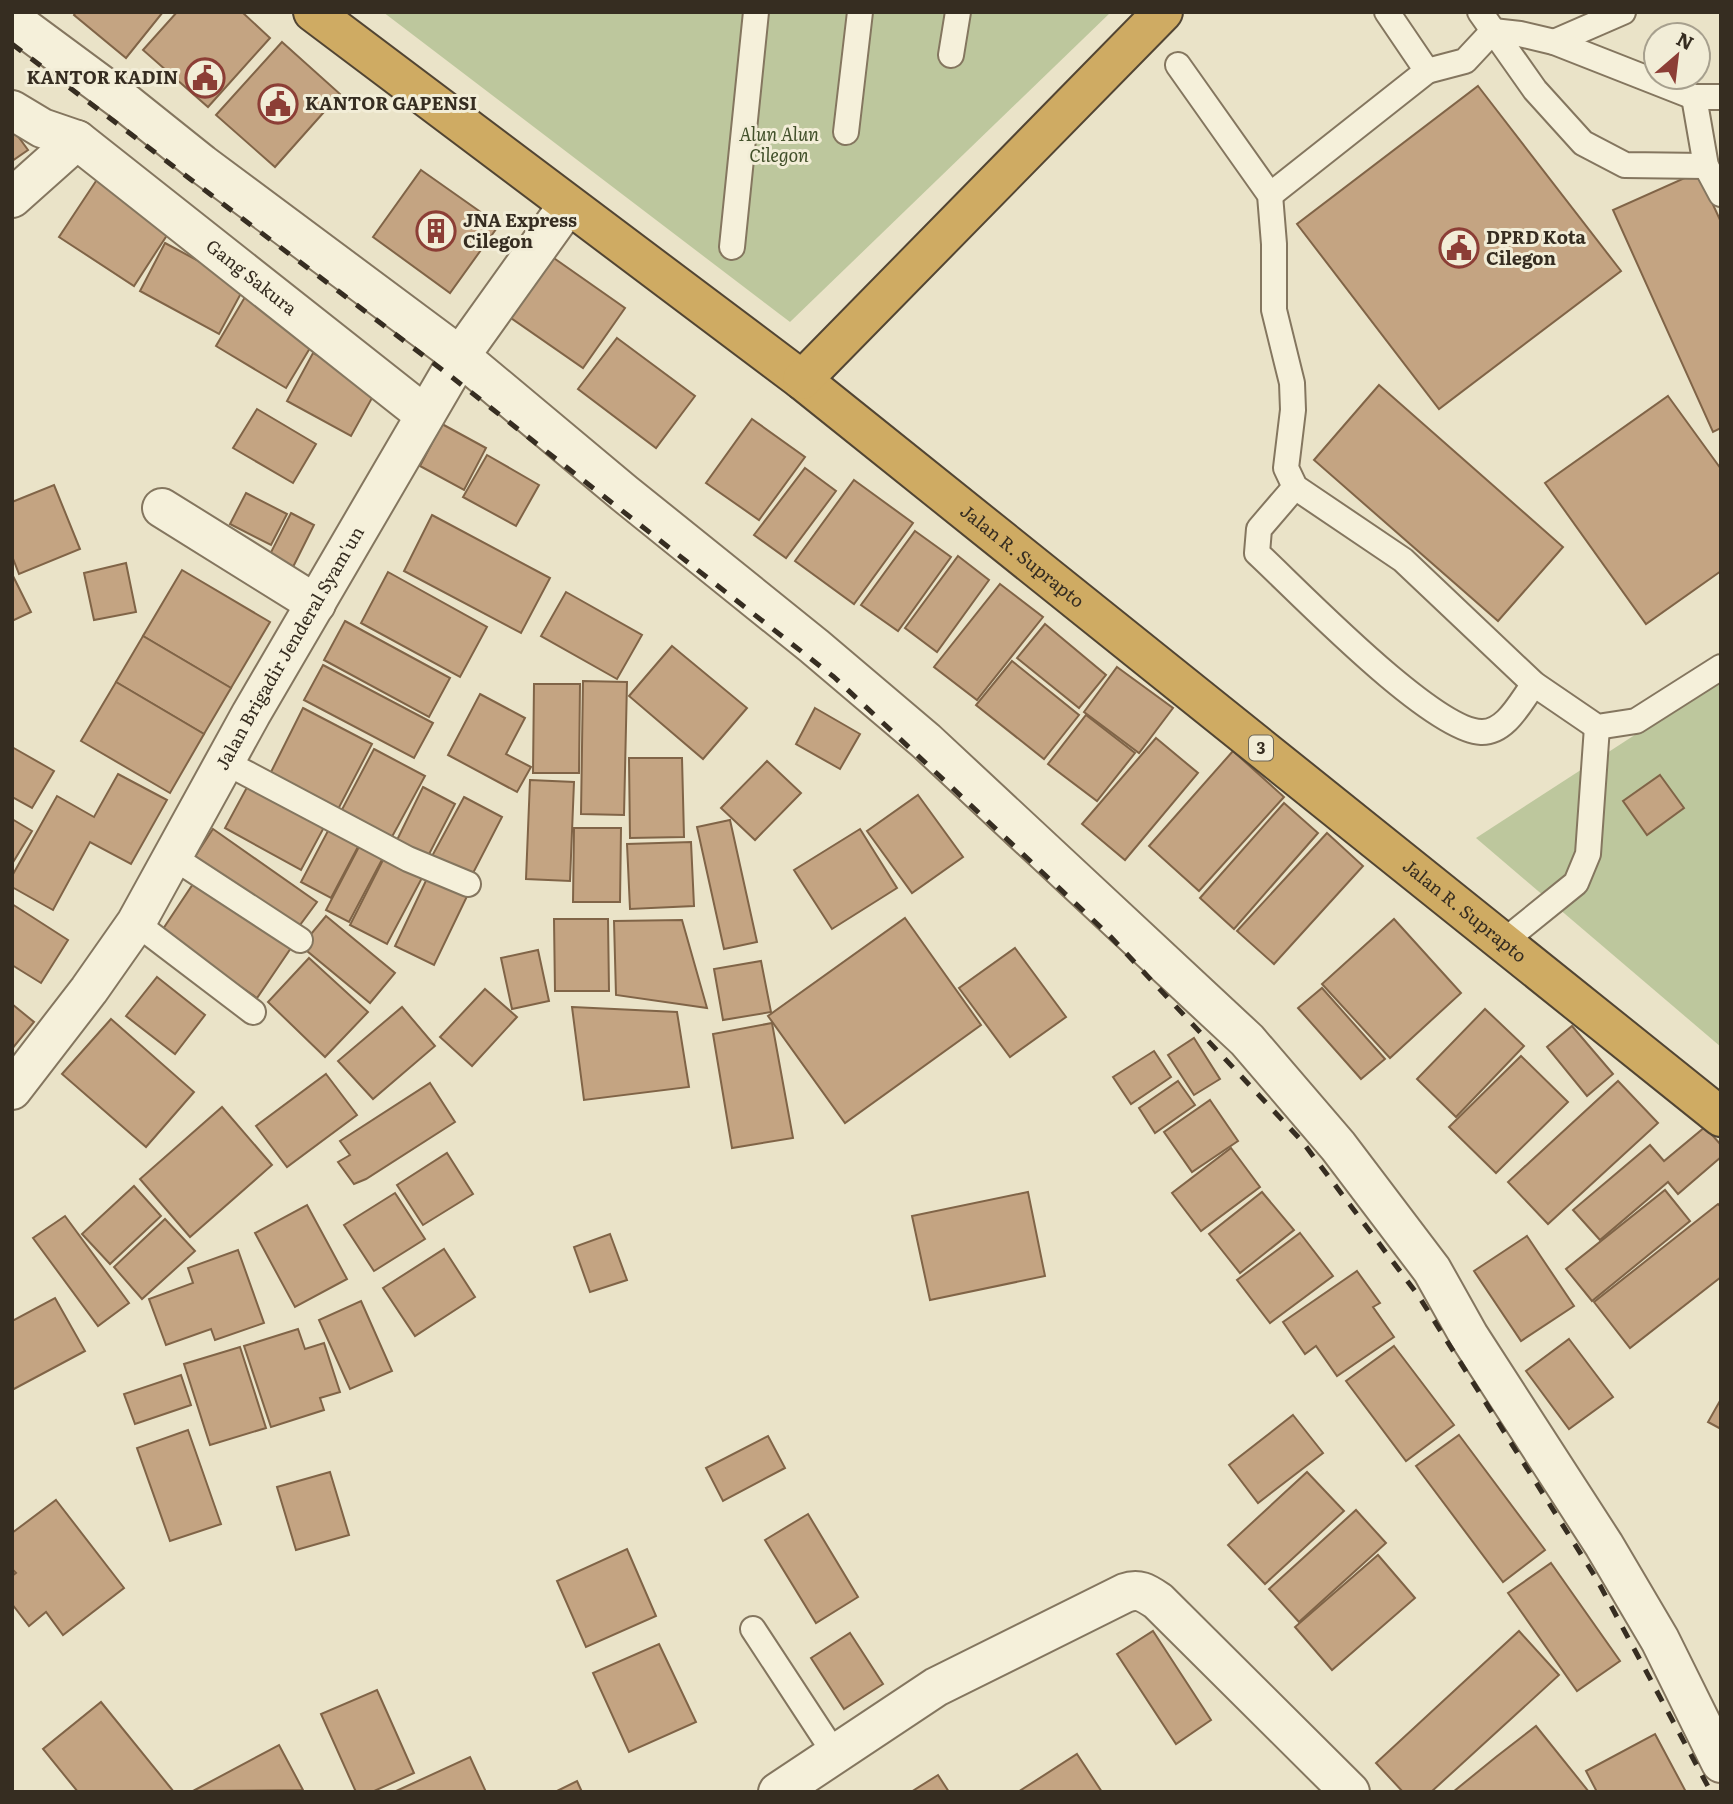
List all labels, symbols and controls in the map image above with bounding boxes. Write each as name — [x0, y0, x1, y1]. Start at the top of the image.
north arrow — [1642, 21, 1712, 91]
text: N — [1672, 24, 1699, 56]
public building icon: KANTOR KADIN — [184, 57, 226, 99]
place label: KANTOR KADIN — [26, 63, 178, 90]
public building icon: KANTOR GAPENSI — [257, 83, 299, 125]
place label: KANTOR GAPENSI — [305, 89, 477, 116]
park label: Alun Alun Cilegon — [739, 120, 819, 168]
place label: JNA Express Cilegon — [463, 206, 577, 254]
building icon: JNA Express Cilegon — [415, 210, 457, 252]
place label: DPRD Kota Cilegon — [1486, 223, 1586, 271]
public building icon: DPRD Kota Cilegon — [1438, 227, 1480, 269]
street label: Gang Sakura — [201, 232, 304, 321]
street label: Jalan R. Suprapto — [955, 497, 1091, 613]
street label: Jalan Brigadir Jenderal Syam'un — [208, 520, 370, 775]
road number: 3 — [1249, 736, 1273, 761]
street label: Jalan R. Suprapto — [1397, 852, 1533, 968]

